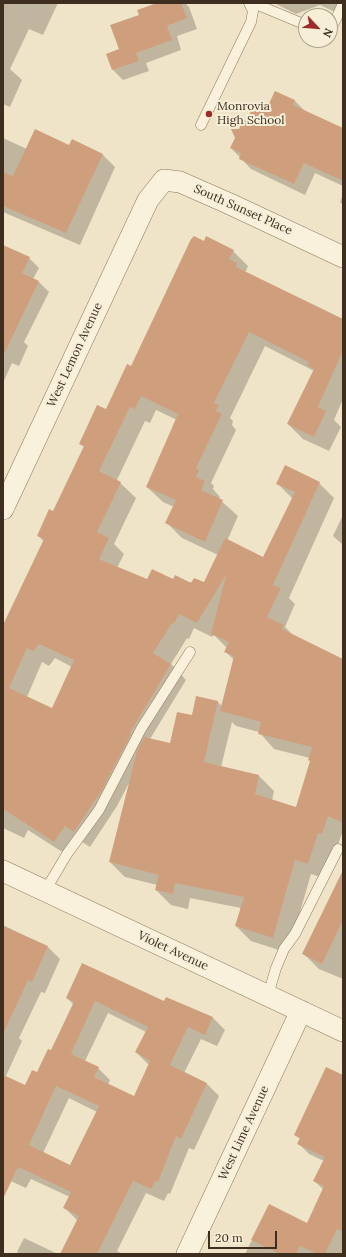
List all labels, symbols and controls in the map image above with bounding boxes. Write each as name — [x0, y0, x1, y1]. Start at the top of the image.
north arrow — [298, 8, 338, 48]
text: N — [320, 26, 336, 40]
place label: Monrovia High School — [217, 100, 285, 128]
marker: Monrovia High School — [204, 109, 214, 119]
street label: South Sunset Place — [191, 182, 295, 238]
street label: West Lemon Avenue — [44, 300, 106, 410]
street label: Violet Avenue — [135, 928, 211, 974]
street label: West Lime Avenue — [216, 1083, 272, 1183]
scale bar — [210, 1223, 279, 1249]
text: 20 m — [215, 1230, 243, 1245]

